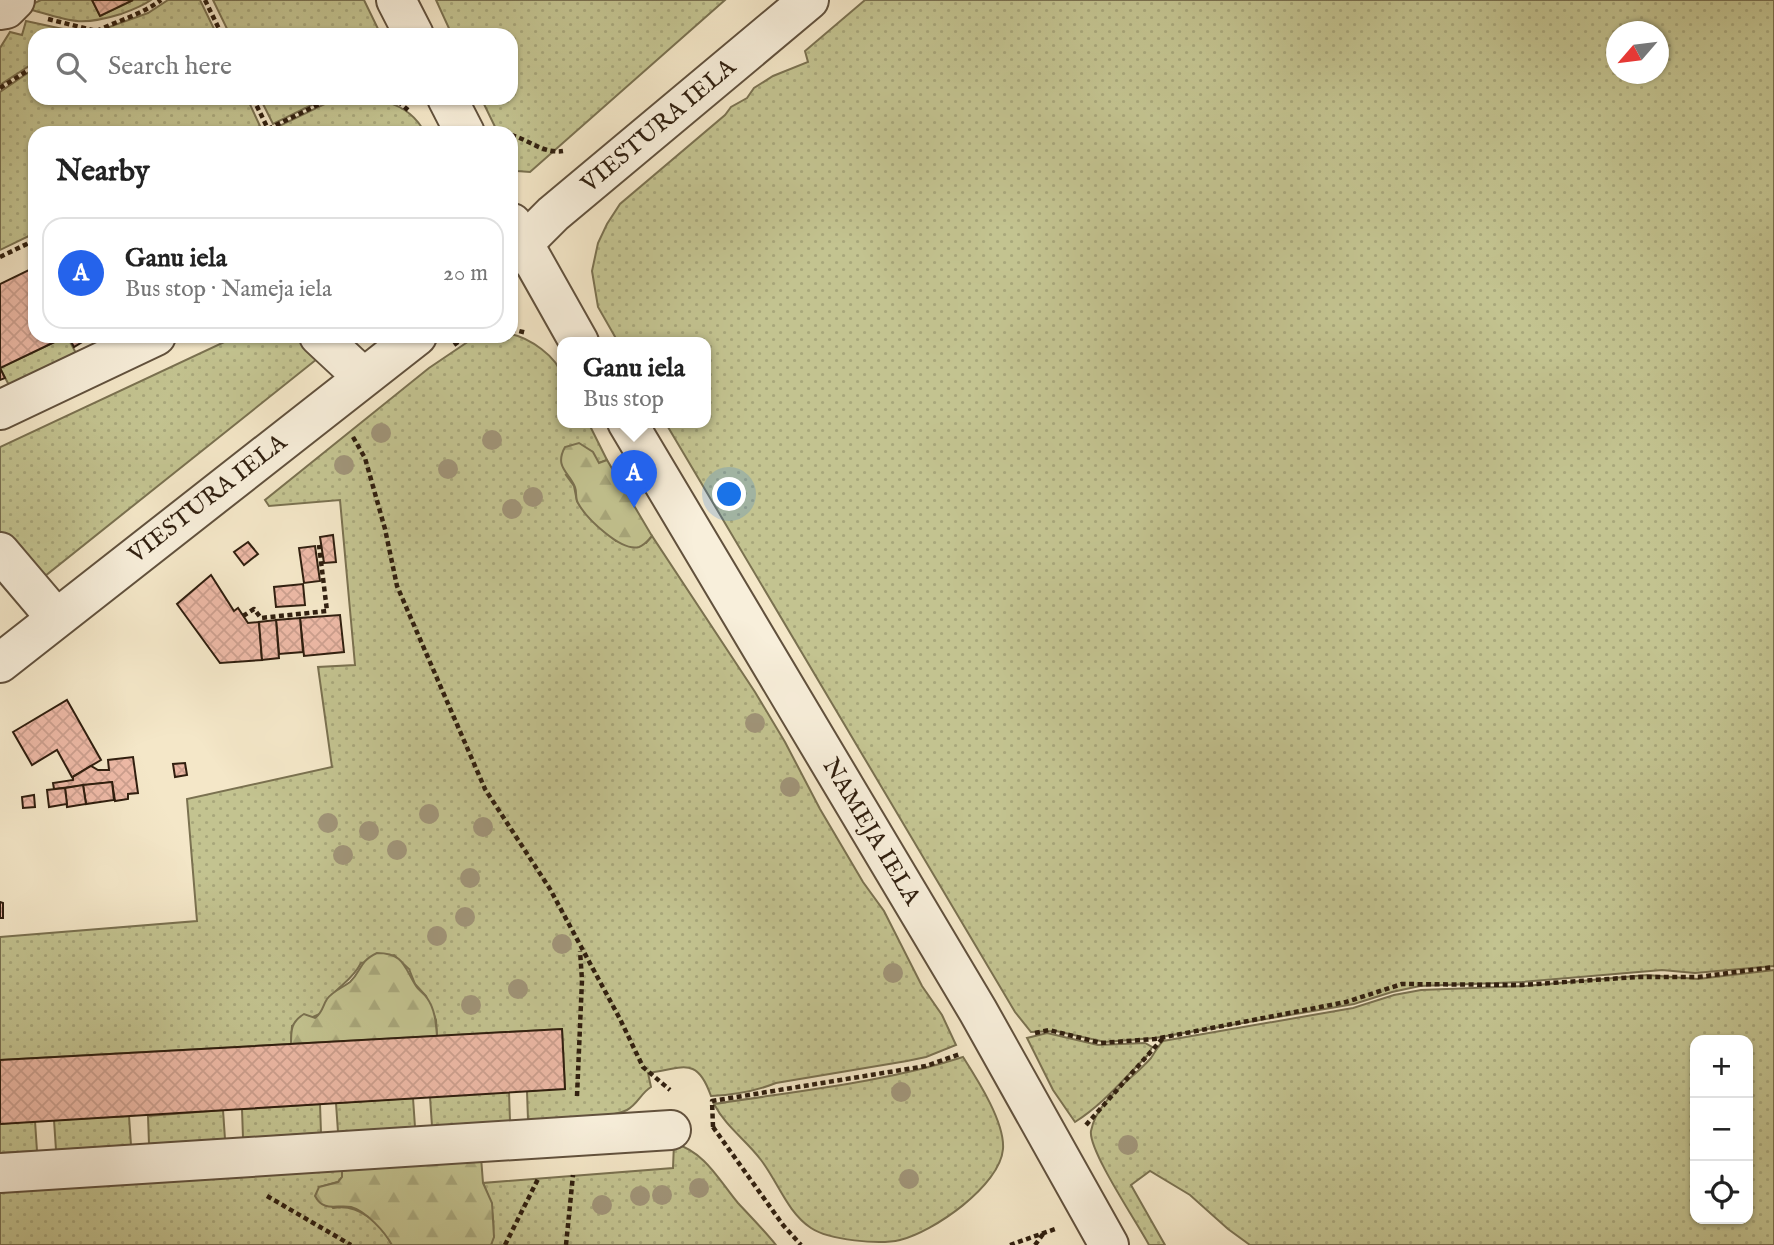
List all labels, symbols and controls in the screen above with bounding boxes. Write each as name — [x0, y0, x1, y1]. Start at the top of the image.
north arrow — [1606, 21, 1669, 84]
search box — [28, 28, 518, 105]
icon: search — [52, 48, 90, 86]
text: Search here — [108, 50, 232, 83]
street label: VIESTURA IELA — [574, 52, 743, 200]
text: Nearby — [56, 153, 149, 191]
text: Ganu iela — [125, 242, 227, 275]
text: A — [73, 259, 89, 288]
text: 20 m — [443, 259, 488, 288]
text: Bus stop · Nameja iela — [125, 275, 332, 304]
popup — [557, 337, 711, 428]
text: Ganu iela — [583, 352, 685, 385]
text: Bus stop — [583, 385, 664, 414]
street label: VIESTURA IELA — [122, 427, 294, 571]
pin: A — [611, 450, 657, 508]
your location — [712, 477, 746, 511]
street label: NAMEJA IELA — [815, 753, 928, 912]
map controls — [1690, 1035, 1753, 1224]
button: + — [1690, 1035, 1753, 1098]
button: − — [1690, 1098, 1753, 1161]
button: locate — [1690, 1161, 1753, 1224]

